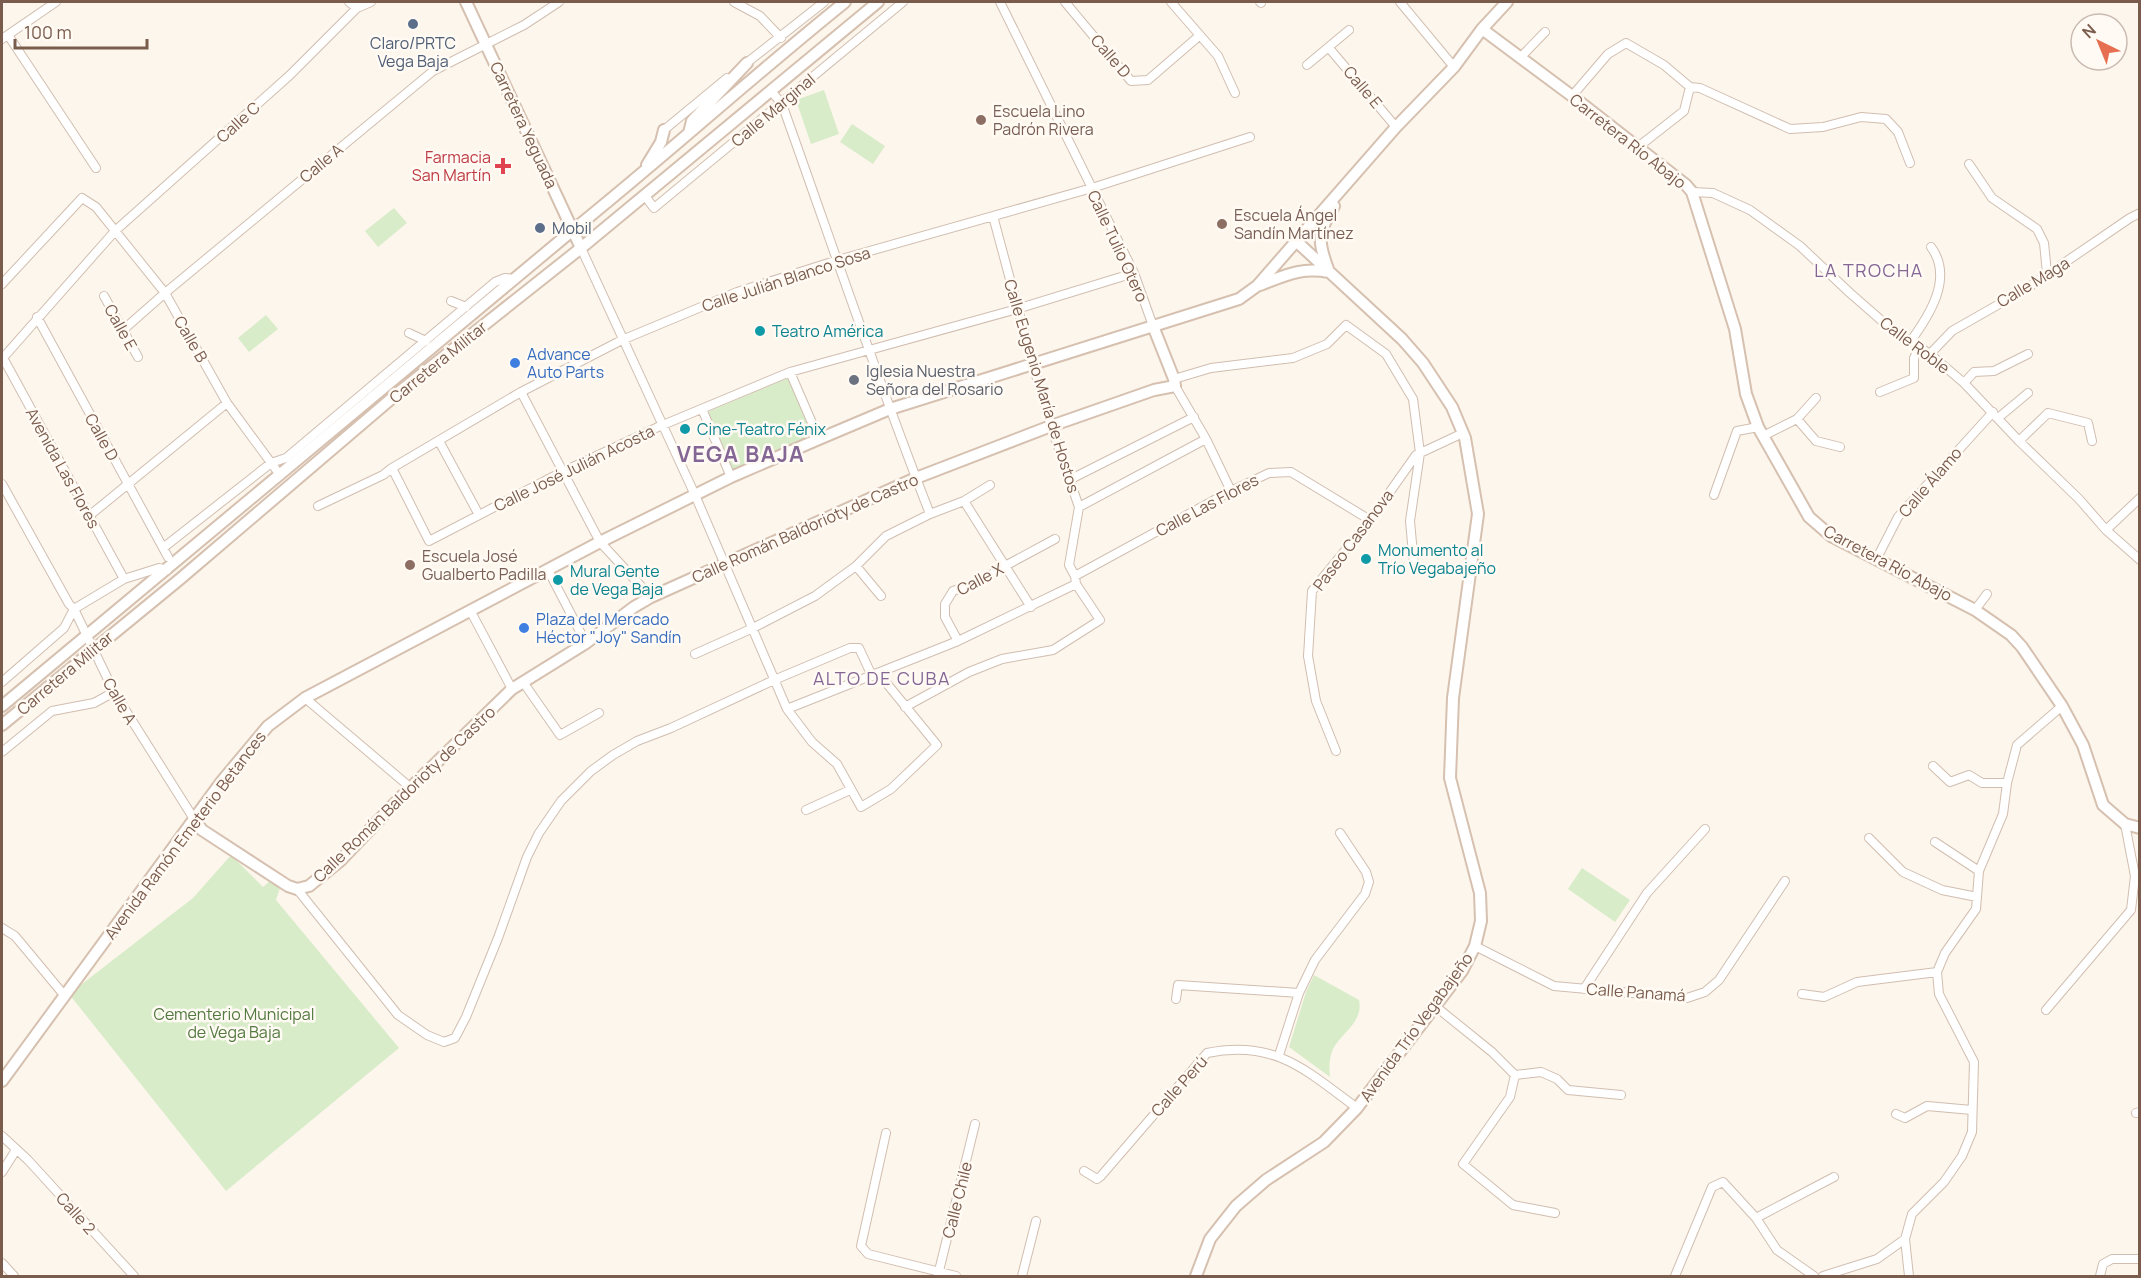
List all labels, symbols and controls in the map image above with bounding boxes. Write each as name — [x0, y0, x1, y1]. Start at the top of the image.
scale bar — [15, 12, 147, 50]
north arrow — [2069, 12, 2129, 72]
marker: Claro/PRTC Vega Baja — [406, 17, 420, 31]
text: N — [2077, 19, 2100, 43]
text: 100 m — [24, 20, 72, 44]
street label: Calle D — [1086, 29, 1136, 83]
place label: Claro/PRTC Vega Baja — [370, 32, 456, 72]
street label: Carretera Yeguada — [485, 58, 563, 192]
street label: Calle E — [1339, 61, 1387, 113]
street label: Calle Marginal — [726, 68, 820, 152]
street label: Carretera Río Abajo — [1565, 88, 1691, 194]
street label: Calle C — [211, 96, 265, 148]
place label: Escuela Lino Padrón Rivera — [993, 100, 1094, 140]
marker: Escuela Lino Padrón Rivera — [974, 113, 988, 127]
street label: Calle A — [295, 138, 347, 188]
place label: Farmacia San Martín — [412, 146, 491, 186]
marker: Farmacia San Martín — [496, 159, 510, 173]
street label: Calle Tulio Otero — [1082, 187, 1154, 305]
place label: Escuela Ángel Sandín Martínez — [1234, 204, 1354, 244]
place label: Mobil — [552, 217, 592, 239]
marker: Escuela Ángel Sandín Martínez — [1215, 217, 1229, 231]
marker: Mobil — [533, 221, 547, 235]
street label: Calle Julián Blanco Sosa — [699, 241, 873, 317]
street label: Calle Maga — [1993, 252, 2073, 312]
district label: LA TROCHA — [1814, 258, 1924, 282]
street label: Calle Eugenio María de Hostos — [999, 277, 1085, 495]
street label: Calle E — [99, 300, 143, 354]
street label: Calle Roble — [1875, 311, 1955, 379]
street label: Calle B — [169, 312, 213, 366]
street label: Carretera Militar — [385, 316, 492, 408]
place label: Teatro América — [772, 320, 883, 342]
marker: Teatro América — [753, 324, 767, 338]
place label: Advance Auto Parts — [527, 343, 604, 383]
marker: Advance Auto Parts — [508, 356, 522, 370]
place label: Iglesia Nuestra Señora del Rosario — [866, 360, 1003, 400]
marker: Iglesia Nuestra Señora del Rosario — [847, 373, 861, 387]
street label: Avenida Las Flores — [21, 404, 105, 532]
street label: Calle D — [80, 409, 124, 465]
place label: Cine-Teatro Fénix — [697, 418, 827, 440]
street label: Calle José Julián Acosta — [490, 420, 658, 516]
marker: Cine-Teatro Fénix — [678, 422, 692, 436]
district label: VEGA BAJA — [677, 439, 805, 469]
street label: Calle Álamo — [1893, 442, 1967, 522]
street label: Calle Román Baldorioty de Castro — [688, 468, 922, 588]
street label: Calle Las Flores — [1152, 469, 1262, 541]
street label: Paseo Casanova — [1308, 485, 1398, 595]
street label: Carretera Río Abajo — [1820, 520, 1956, 606]
place label: Monumento al Trío Vegabajeño — [1378, 539, 1496, 579]
place label: Escuela José Gualberto Padilla — [422, 545, 547, 585]
marker: Monumento al Trío Vegabajeño — [1359, 552, 1373, 566]
street label: Calle X — [953, 557, 1008, 600]
marker: Escuela José Gualberto Padilla — [403, 558, 417, 572]
place label: Mural Gente de Vega Baja — [570, 560, 663, 600]
marker: Mural Gente de Vega Baja — [551, 573, 565, 587]
place label: Plaza del Mercado Héctor "Joy" Sandín — [536, 608, 681, 648]
marker: Plaza del Mercado Héctor "Joy" Sandín — [517, 621, 531, 635]
street label: Carretera Militar — [12, 626, 118, 720]
district label: ALTO DE CUBA — [813, 666, 951, 690]
street label: Calle A — [98, 674, 142, 728]
street label: Calle Román Baldorioty de Castro — [308, 701, 500, 887]
street label: Avenida Ramón Emeterio Betances — [99, 726, 271, 944]
street label: Avenida Trío Vegabajeño — [1354, 948, 1478, 1106]
street label: Calle Panamá — [1586, 978, 1686, 1006]
park label: Cementerio Municipal de Vega Baja — [154, 1003, 314, 1043]
street label: Calle Perú — [1146, 1051, 1212, 1121]
street label: Calle Chile — [937, 1159, 977, 1241]
street label: Calle 2 — [51, 1187, 101, 1239]

